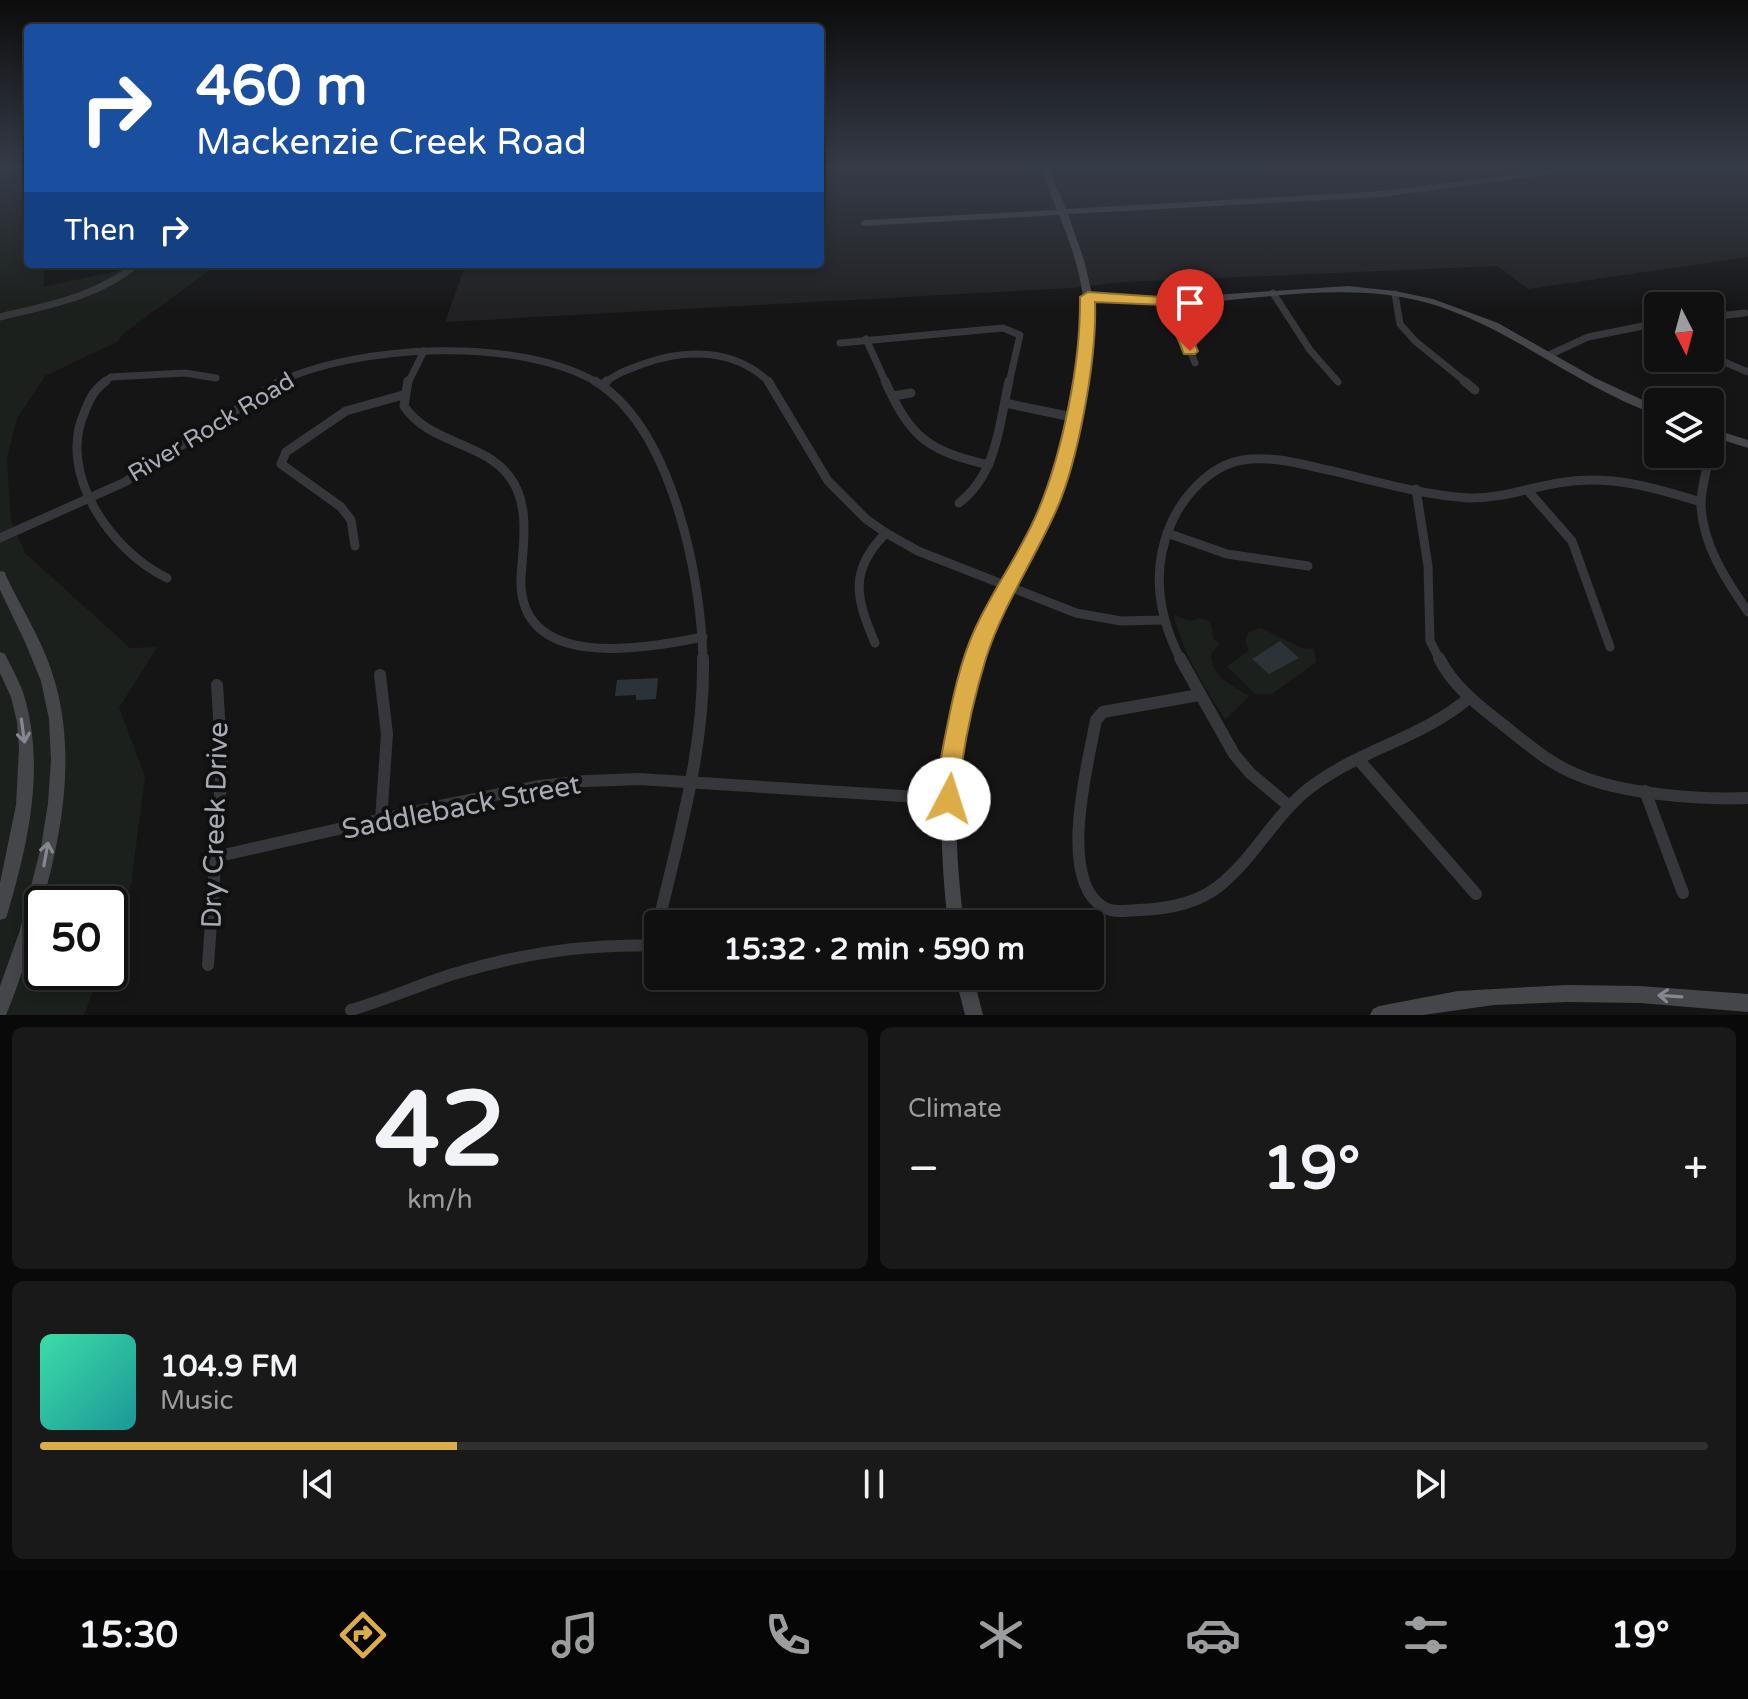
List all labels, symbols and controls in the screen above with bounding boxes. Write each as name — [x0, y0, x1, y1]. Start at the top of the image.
text: 460 m — [196, 53, 367, 120]
icon: right — [64, 56, 168, 160]
text: Mackenzie Creek Road — [196, 121, 587, 164]
icon: right — [152, 208, 196, 252]
text: Then — [64, 212, 136, 249]
pin — [1156, 269, 1224, 351]
icon: arrive — [1168, 281, 1212, 325]
north arrow — [1644, 292, 1724, 372]
map controls — [1644, 292, 1724, 468]
street label: River Rock Road — [123, 366, 300, 488]
button: layers — [1644, 388, 1724, 468]
one-way arrow — [16, 718, 31, 743]
street label: Dry Creek Drive — [194, 721, 236, 929]
position arrow — [907, 757, 991, 841]
street label: Saddleback Street — [339, 767, 584, 847]
one-way arrow — [40, 841, 55, 867]
speed limit sign: 50 — [24, 886, 128, 990]
text: 15:32 · 2 min · 590 m — [723, 931, 1025, 968]
one-way arrow — [1657, 988, 1684, 1003]
text: 42 — [375, 1069, 505, 1194]
text: Climate — [908, 1093, 1002, 1124]
text: 19° — [1262, 1133, 1360, 1205]
text: − — [908, 1143, 939, 1196]
text: + — [1683, 1143, 1708, 1196]
text: km/h — [407, 1184, 473, 1215]
text: 104.9 FM — [160, 1348, 298, 1385]
text: Music — [160, 1385, 233, 1416]
icon: previous — [296, 1462, 340, 1506]
icon: pause — [852, 1462, 896, 1506]
icon: next — [1408, 1462, 1452, 1506]
icon: directions — [335, 1607, 391, 1663]
icon: music — [547, 1607, 603, 1663]
icon: phone — [760, 1607, 816, 1663]
icon: climate — [973, 1607, 1029, 1663]
icon: car — [1185, 1607, 1241, 1663]
icon: filters — [1398, 1607, 1454, 1663]
text: 15:30 — [78, 1614, 178, 1657]
text: 19° — [1611, 1614, 1670, 1657]

